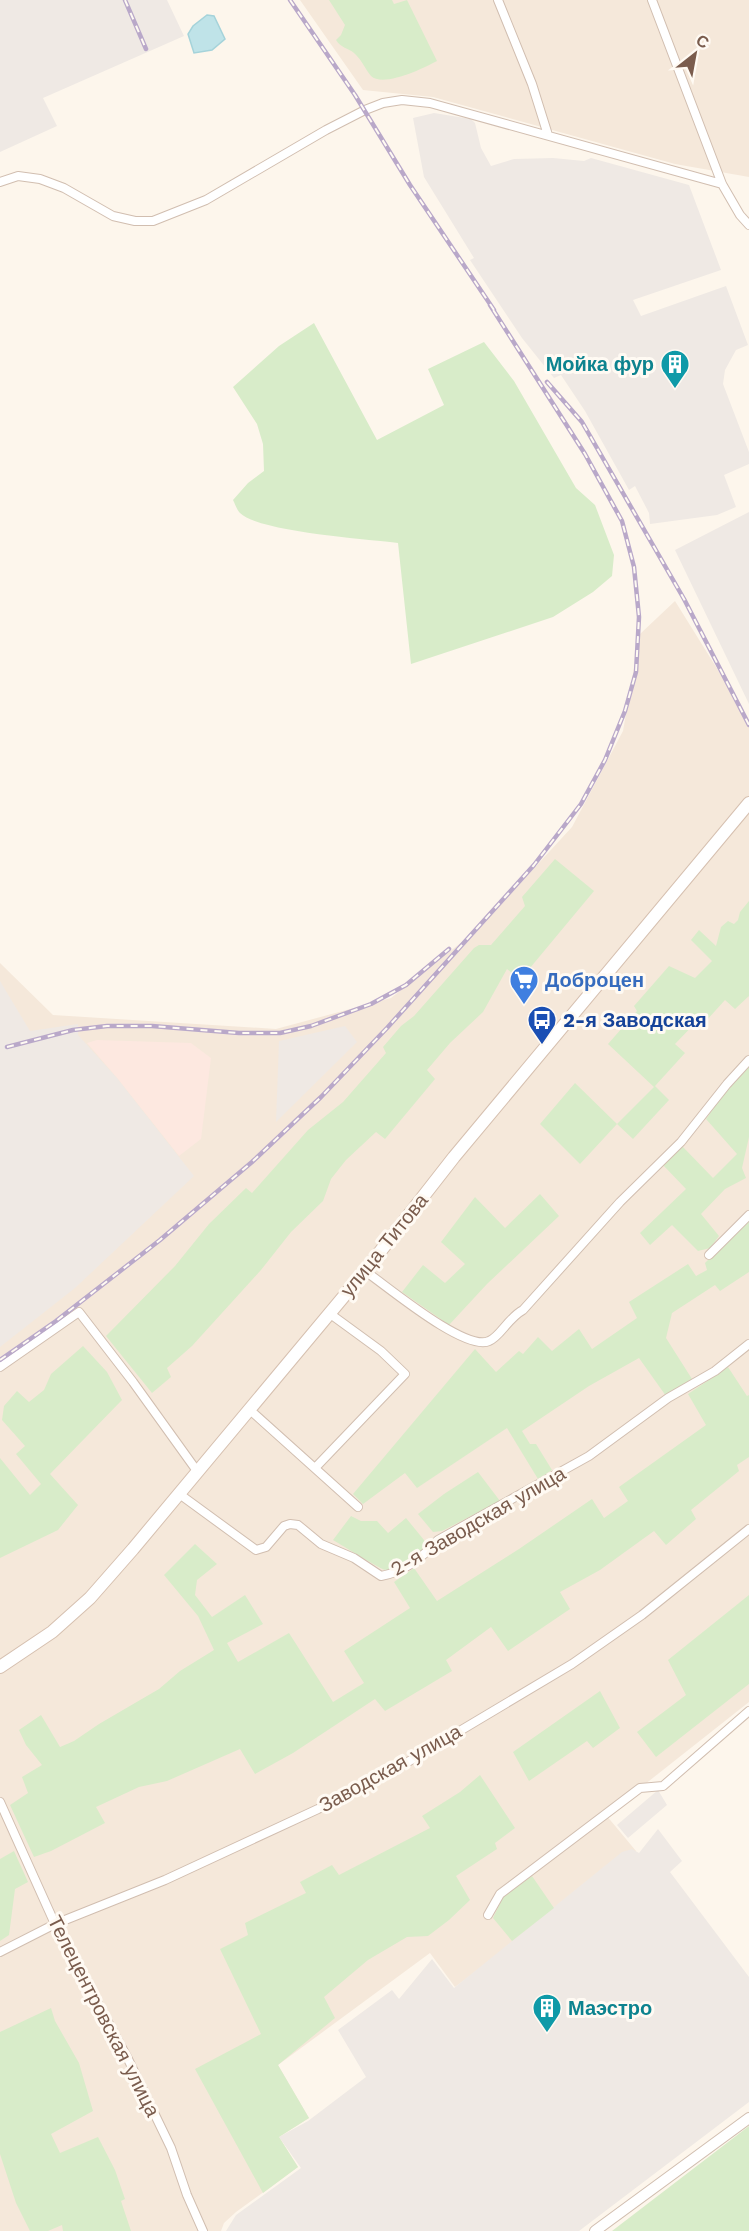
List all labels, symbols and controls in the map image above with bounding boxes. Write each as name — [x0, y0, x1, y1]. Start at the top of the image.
north arrow — [665, 24, 725, 84]
text: С — [693, 30, 713, 53]
building icon: Мойка фур — [659, 348, 691, 390]
place label: Мойка фур — [546, 352, 654, 376]
supermarket icon: Доброцен — [508, 964, 540, 1006]
place label: Доброцен — [545, 968, 644, 992]
bus stop icon: 2-я Заводская — [526, 1004, 558, 1046]
place label: 2-я Заводская — [563, 1008, 707, 1032]
street label: улица Титова — [335, 1188, 433, 1301]
street label: 2-я Заводская улица — [386, 1461, 570, 1581]
street label: Заводская улица — [315, 1719, 466, 1817]
street label: Телецентровская улица — [43, 1911, 166, 2121]
building icon: Маэстро — [531, 1992, 563, 2034]
place label: Маэстро — [568, 1996, 652, 2020]

